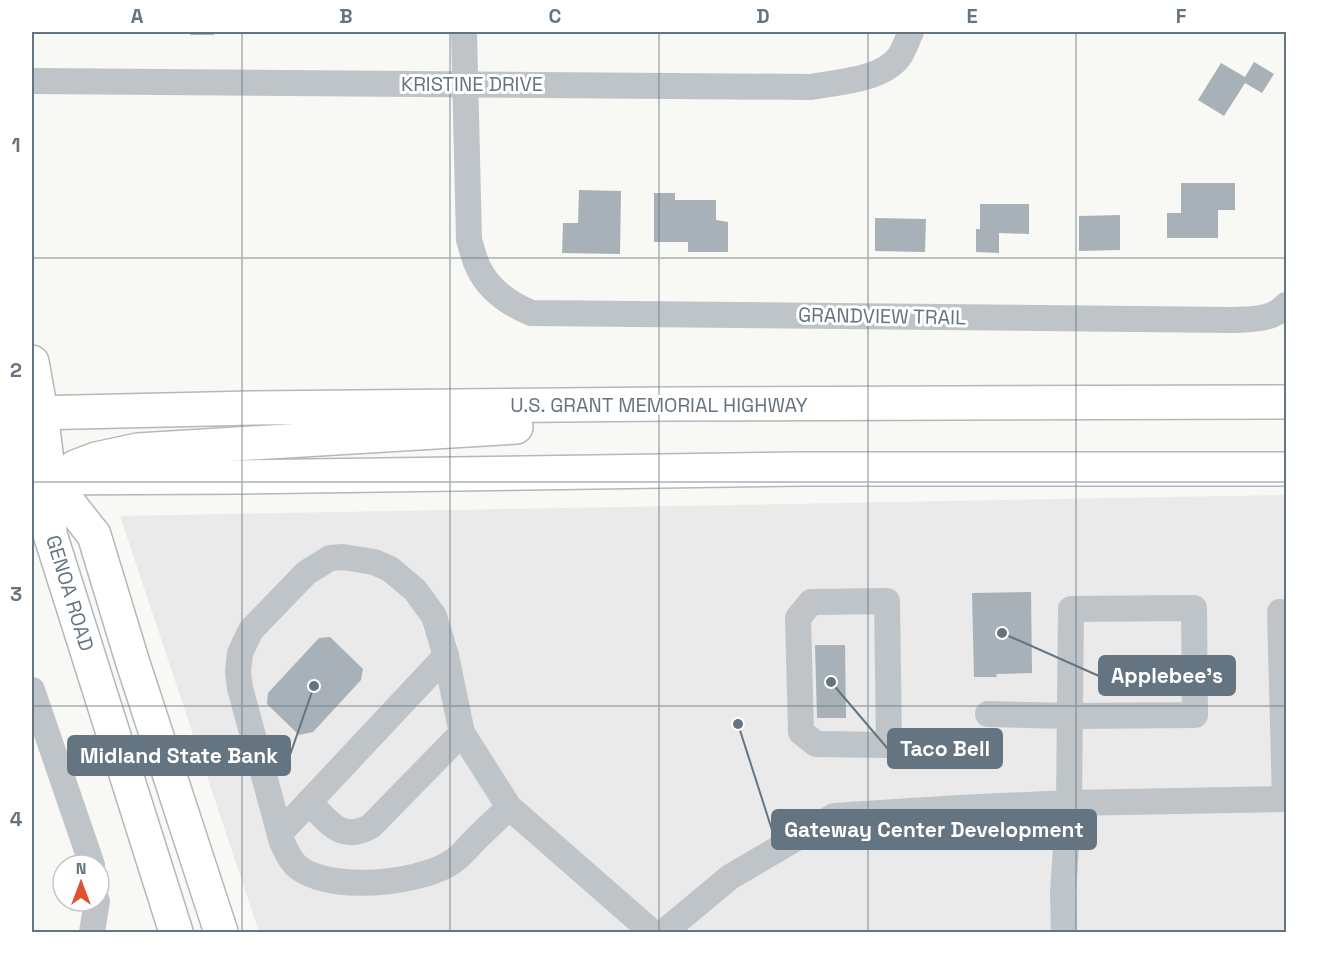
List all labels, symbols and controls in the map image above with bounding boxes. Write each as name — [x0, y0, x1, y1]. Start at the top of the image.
text: A — [131, 3, 144, 29]
text: B — [339, 3, 353, 29]
text: C — [549, 3, 562, 29]
text: D — [756, 3, 770, 29]
text: E — [966, 3, 978, 29]
text: F — [1176, 3, 1187, 29]
street label: KRISTINE DRIVE — [401, 71, 543, 97]
text: 1 — [11, 132, 21, 158]
street label: GRANDVIEW TRAIL — [798, 302, 966, 330]
text: 2 — [10, 357, 22, 383]
street label: U.S. GRANT MEMORIAL HIGHWAY — [510, 392, 808, 418]
street label: GENOA ROAD — [40, 532, 100, 654]
text: 3 — [10, 581, 22, 607]
callout: Applebee's — [1099, 656, 1235, 695]
text: Applebee's — [1111, 662, 1223, 689]
callout: Taco Bell — [888, 729, 1002, 768]
text: Taco Bell — [900, 735, 990, 762]
callout: Midland State Bank — [68, 736, 290, 775]
text: Midland State Bank — [80, 742, 278, 769]
text: 4 — [10, 806, 23, 832]
callout: Gateway Center Development — [772, 810, 1096, 849]
text: Gateway Center Development — [784, 816, 1084, 843]
north arrow — [51, 853, 111, 913]
text: N — [76, 858, 86, 879]

